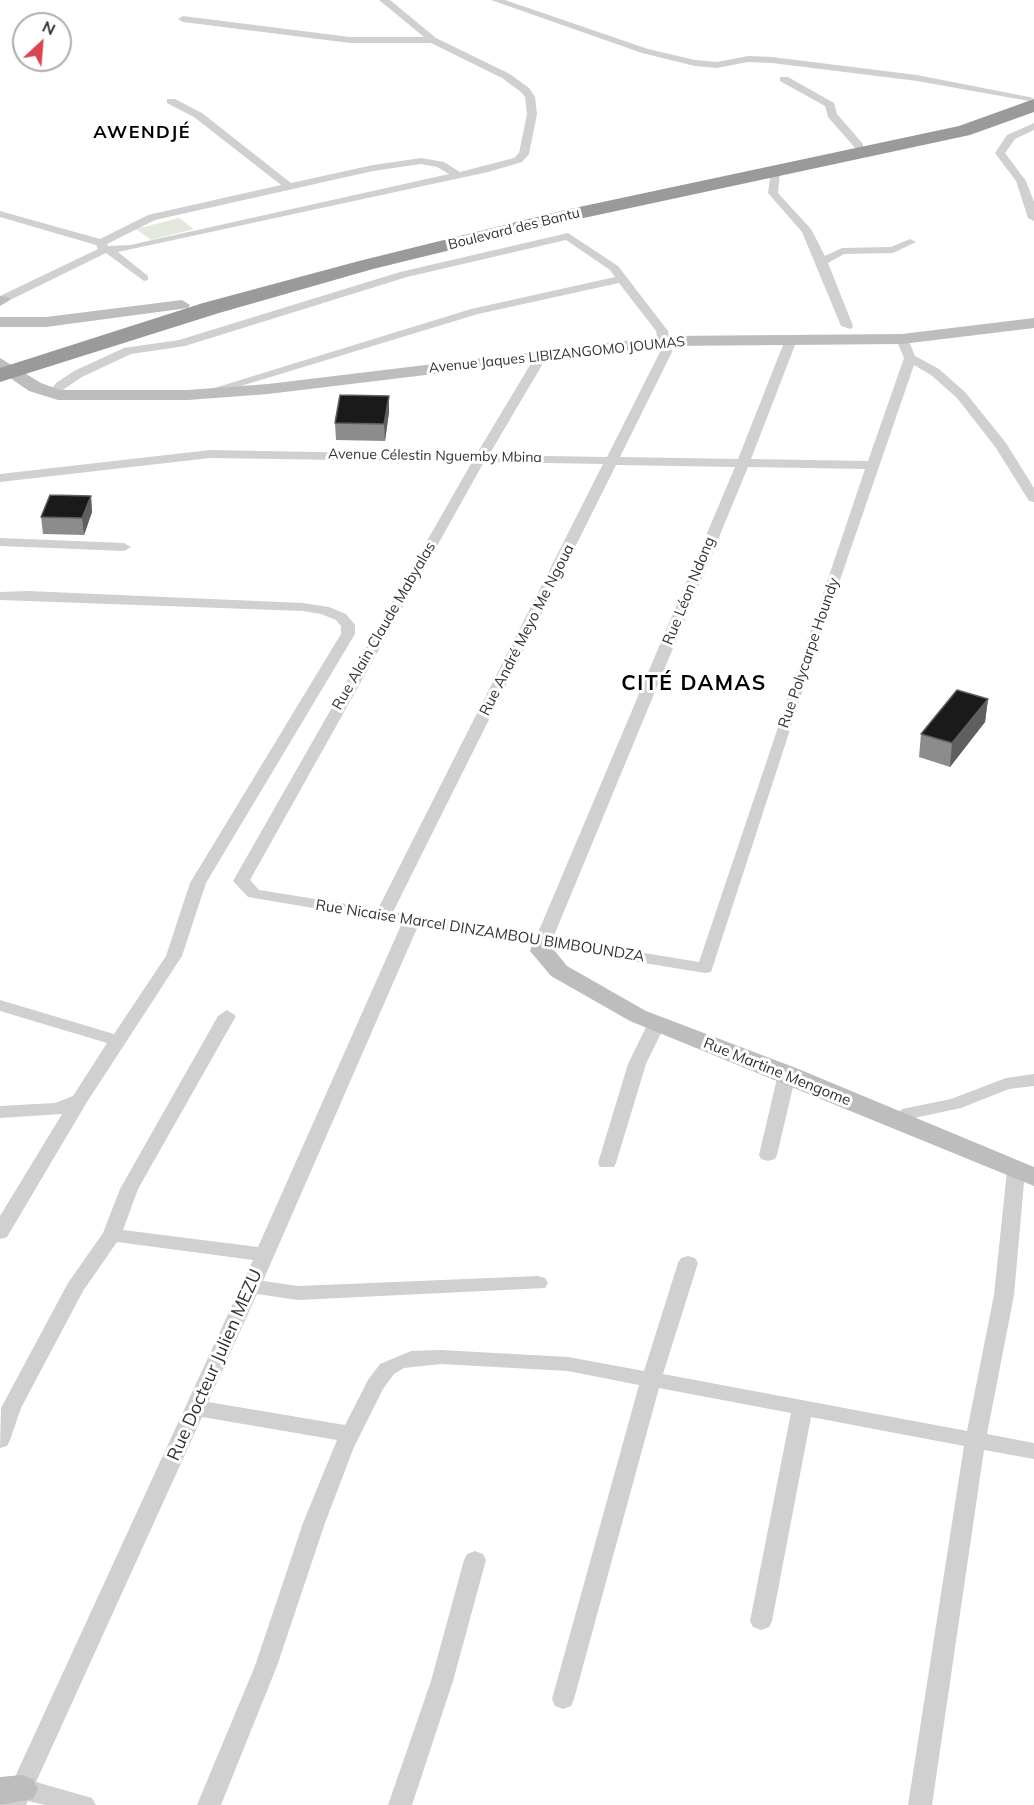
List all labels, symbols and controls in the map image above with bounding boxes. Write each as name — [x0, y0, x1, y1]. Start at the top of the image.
north arrow — [12, 12, 72, 72]
text: N — [39, 16, 59, 39]
district label: AWENDJÉ — [93, 122, 191, 144]
street label: Boulevard des Bantu — [447, 205, 581, 253]
street label: Avenue Jaques LIBIZANGOMO JOUMAS — [428, 333, 686, 377]
street label: Avenue Célestin Nguemby Mbina — [328, 446, 542, 466]
street label: Rue Léon Ndong — [659, 534, 719, 648]
street label: Rue Alain Claude Mabyalas — [328, 539, 440, 713]
street label: Rue André Meyo Me Ngoua — [476, 541, 578, 719]
street label: Rue Polycarpe Houndy — [775, 575, 843, 731]
district label: CITÉ DAMAS — [621, 671, 767, 697]
street label: Rue Nicaise Marcel DINZAMBOU BIMBOUNDZA — [314, 896, 646, 966]
street label: Rue Martine Mengome — [701, 1034, 853, 1110]
street label: Rue Docteur Julien MEZU — [163, 1266, 267, 1464]

